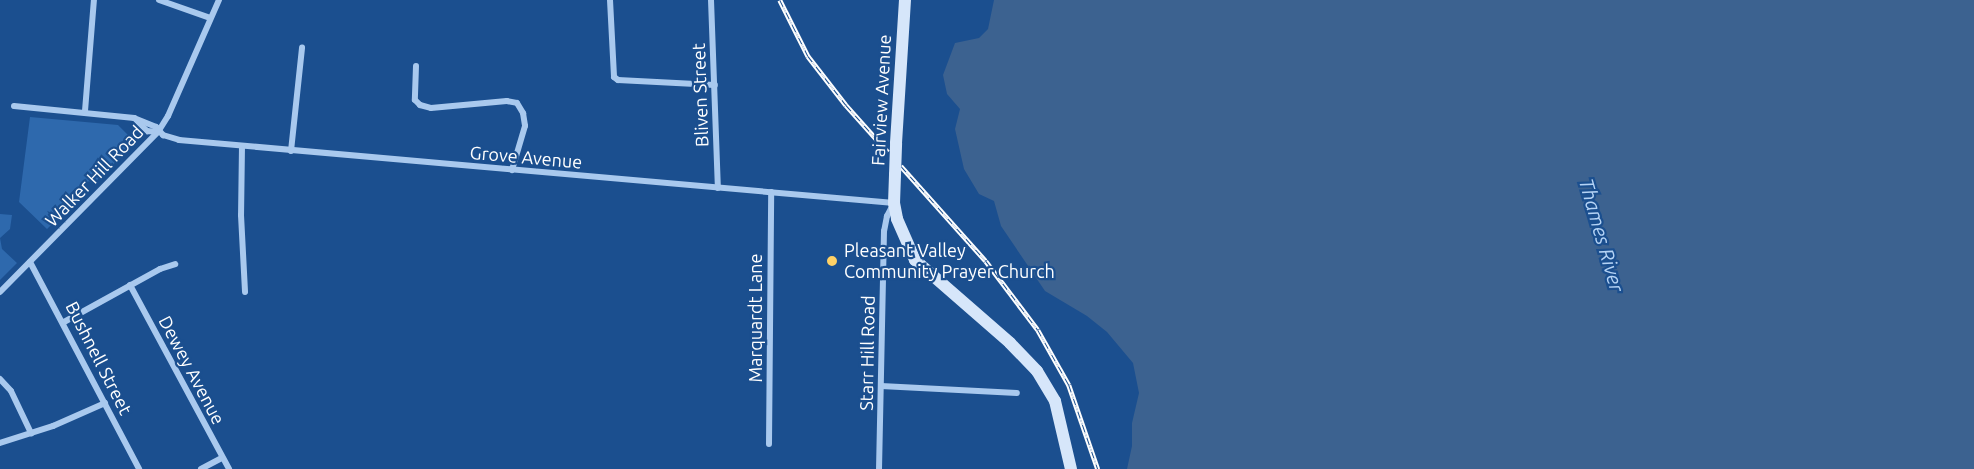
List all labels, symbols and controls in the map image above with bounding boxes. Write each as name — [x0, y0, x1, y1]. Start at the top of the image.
street label: Fairview Avenue — [867, 34, 895, 166]
street label: Bliven Street — [687, 43, 713, 147]
street label: Walker Hill Road — [40, 121, 148, 231]
street label: Grove Avenue — [469, 141, 583, 173]
water label: Thames River — [1574, 175, 1630, 295]
place label: Pleasant Valley Community Prayer Church — [844, 240, 1055, 282]
street label: Marquardt Lane — [744, 254, 766, 382]
marker: Pleasant Valley Community Prayer Church — [825, 254, 839, 268]
street label: Starr Hill Road — [855, 295, 879, 411]
street label: Bushnell Street — [61, 298, 137, 418]
street label: Dewey Avenue — [154, 312, 230, 428]

